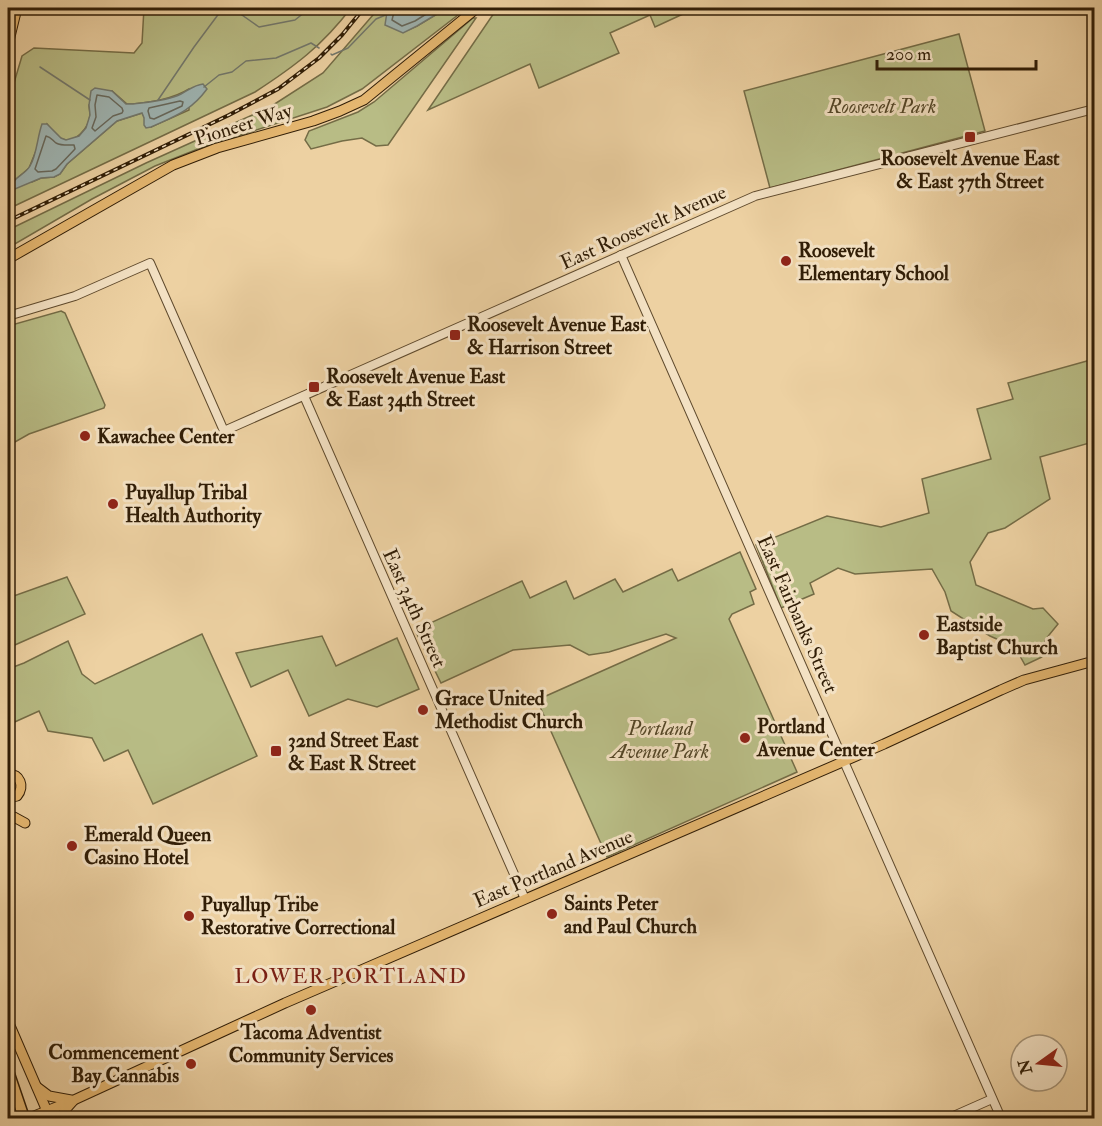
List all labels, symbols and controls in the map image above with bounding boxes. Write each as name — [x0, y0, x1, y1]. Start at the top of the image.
scale bar — [877, 33, 1036, 71]
text: 200 m — [886, 43, 931, 66]
park label: Roosevelt Park — [827, 94, 936, 119]
street label: Pioneer Way — [191, 97, 296, 151]
marker: Roosevelt Avenue East & East 37th Street — [963, 130, 977, 144]
place label: Roosevelt Avenue East & East 37th Street — [880, 146, 1060, 194]
street label: East Roosevelt Avenue — [556, 180, 730, 275]
place label: Roosevelt Elementary School — [798, 238, 950, 287]
marker: Roosevelt Elementary School — [779, 254, 793, 268]
place label: Roosevelt Avenue East & Harrison Street — [467, 312, 647, 360]
marker: Roosevelt Avenue East & Harrison Street — [448, 328, 462, 342]
place label: Roosevelt Avenue East & East 34th Street — [326, 364, 506, 412]
marker: Roosevelt Avenue East & East 34th Street — [307, 380, 321, 394]
place label: Kawachee Center — [97, 424, 235, 449]
marker: Kawachee Center — [78, 429, 92, 443]
place label: Puyallup Tribal Health Authority — [125, 480, 263, 529]
marker: Puyallup Tribal Health Authority — [106, 497, 120, 511]
street label: East Fairbanks Street — [752, 531, 844, 697]
street label: East 34th Street — [377, 545, 452, 672]
place label: Eastside Baptist Church — [936, 612, 1059, 661]
marker: Eastside Baptist Church — [917, 628, 931, 642]
place label: Grace United Methodist Church — [434, 686, 583, 734]
marker: Grace United Methodist Church — [416, 703, 430, 717]
place label: Portland Avenue Center — [756, 714, 875, 762]
park label: Portland Avenue Park — [609, 716, 709, 764]
place label: 32nd Street East & East R Street — [288, 728, 419, 776]
marker: Portland Avenue Center — [738, 731, 752, 745]
marker: 32nd Street East & East R Street — [269, 744, 283, 758]
place label: Emerald Queen Casino Hotel — [84, 822, 212, 870]
street label: East Portland Avenue — [470, 824, 637, 913]
marker: Emerald Queen Casino Hotel — [65, 839, 79, 853]
place label: Saints Peter and Paul Church — [564, 891, 697, 939]
place label: Puyallup Tribe Restorative Correctional — [201, 892, 396, 940]
marker: Saints Peter and Paul Church — [545, 907, 559, 921]
marker: Puyallup Tribe Restorative Correctional — [182, 909, 196, 923]
district label: LOWER PORTLAND — [235, 963, 467, 990]
marker: Tacoma Adventist Community Services — [304, 1003, 318, 1017]
place label: Tacoma Adventist Community Services — [229, 1020, 394, 1069]
north arrow — [1009, 1033, 1069, 1093]
place label: Commencement Bay Cannabis — [48, 1040, 180, 1089]
text: N — [1014, 1056, 1037, 1077]
marker: Commencement Bay Cannabis — [184, 1057, 198, 1071]

